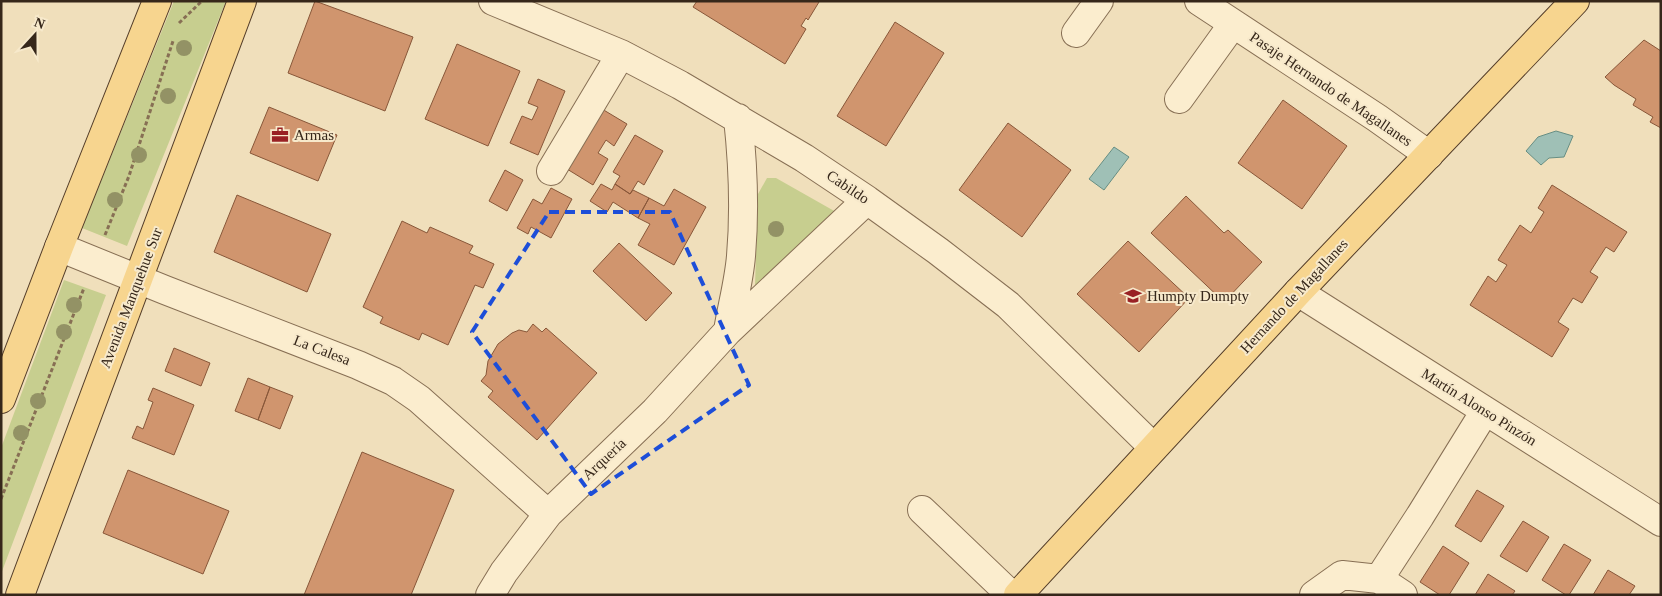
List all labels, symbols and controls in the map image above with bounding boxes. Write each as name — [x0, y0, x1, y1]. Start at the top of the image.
north arrow — [10, 10, 60, 60]
text: N — [32, 15, 47, 32]
street label: Pasaje Hernando de Magallanes — [1247, 29, 1415, 149]
office icon: Armas — [270, 125, 290, 145]
place label: Armas — [294, 127, 334, 143]
street label: Cabildo — [824, 167, 872, 207]
street label: Avenida Manquehue Sur — [97, 226, 165, 370]
street label: Hernando de Magallanes — [1237, 236, 1351, 356]
school or university icon: Humpty Dumpty — [1123, 286, 1143, 306]
place label: Humpty Dumpty — [1147, 288, 1250, 304]
street label: La Calesa — [291, 332, 353, 368]
street label: Martín Alonso Pinzón — [1419, 365, 1540, 449]
street label: Arquería — [579, 435, 629, 483]

